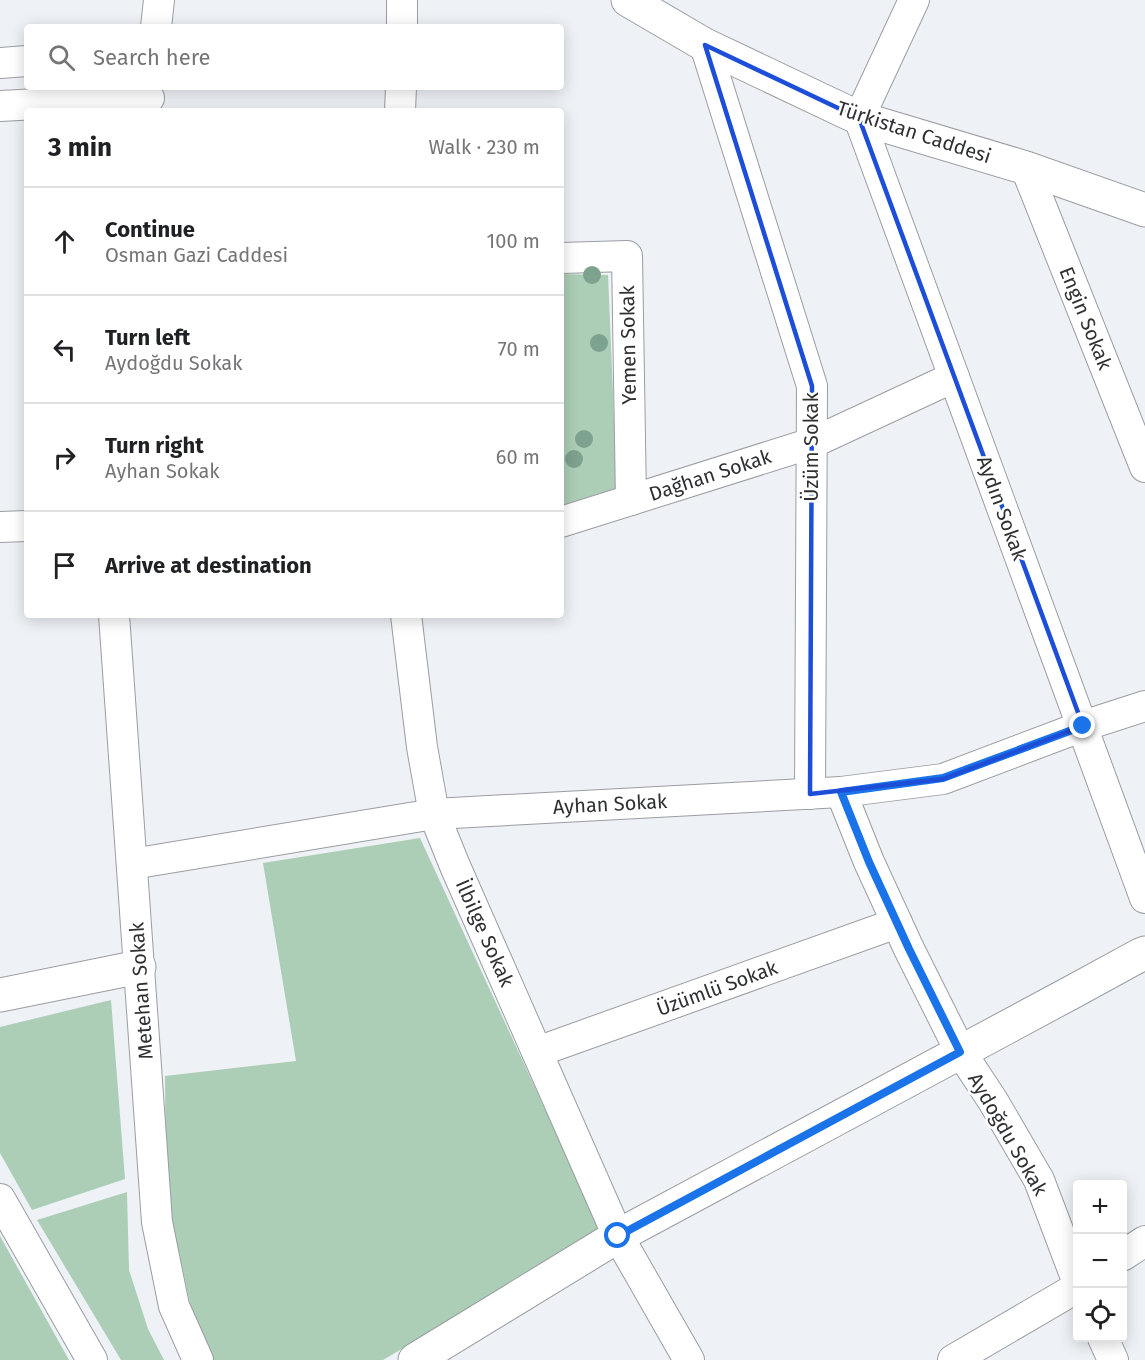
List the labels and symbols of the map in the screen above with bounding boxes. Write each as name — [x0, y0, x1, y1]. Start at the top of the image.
street label: Türkistan Caddesi — [834, 96, 994, 168]
street label: Engin Sokak — [1054, 263, 1118, 374]
street label: Yemen Sokak — [615, 284, 641, 405]
street label: Üzüm Sokak — [799, 392, 823, 502]
street label: Dağhan Sokak — [646, 444, 775, 506]
street label: Aydın Sokak — [972, 452, 1032, 564]
route end — [1069, 712, 1095, 738]
street label: Ayhan Sokak — [552, 789, 669, 819]
street label: İlbilge Sokak — [451, 876, 520, 991]
street label: Metehan Sokak — [124, 921, 158, 1060]
street label: Üzümlü Sokak — [653, 955, 781, 1021]
street label: Aydoğdu Sokak — [963, 1068, 1053, 1200]
route start — [604, 1222, 630, 1248]

